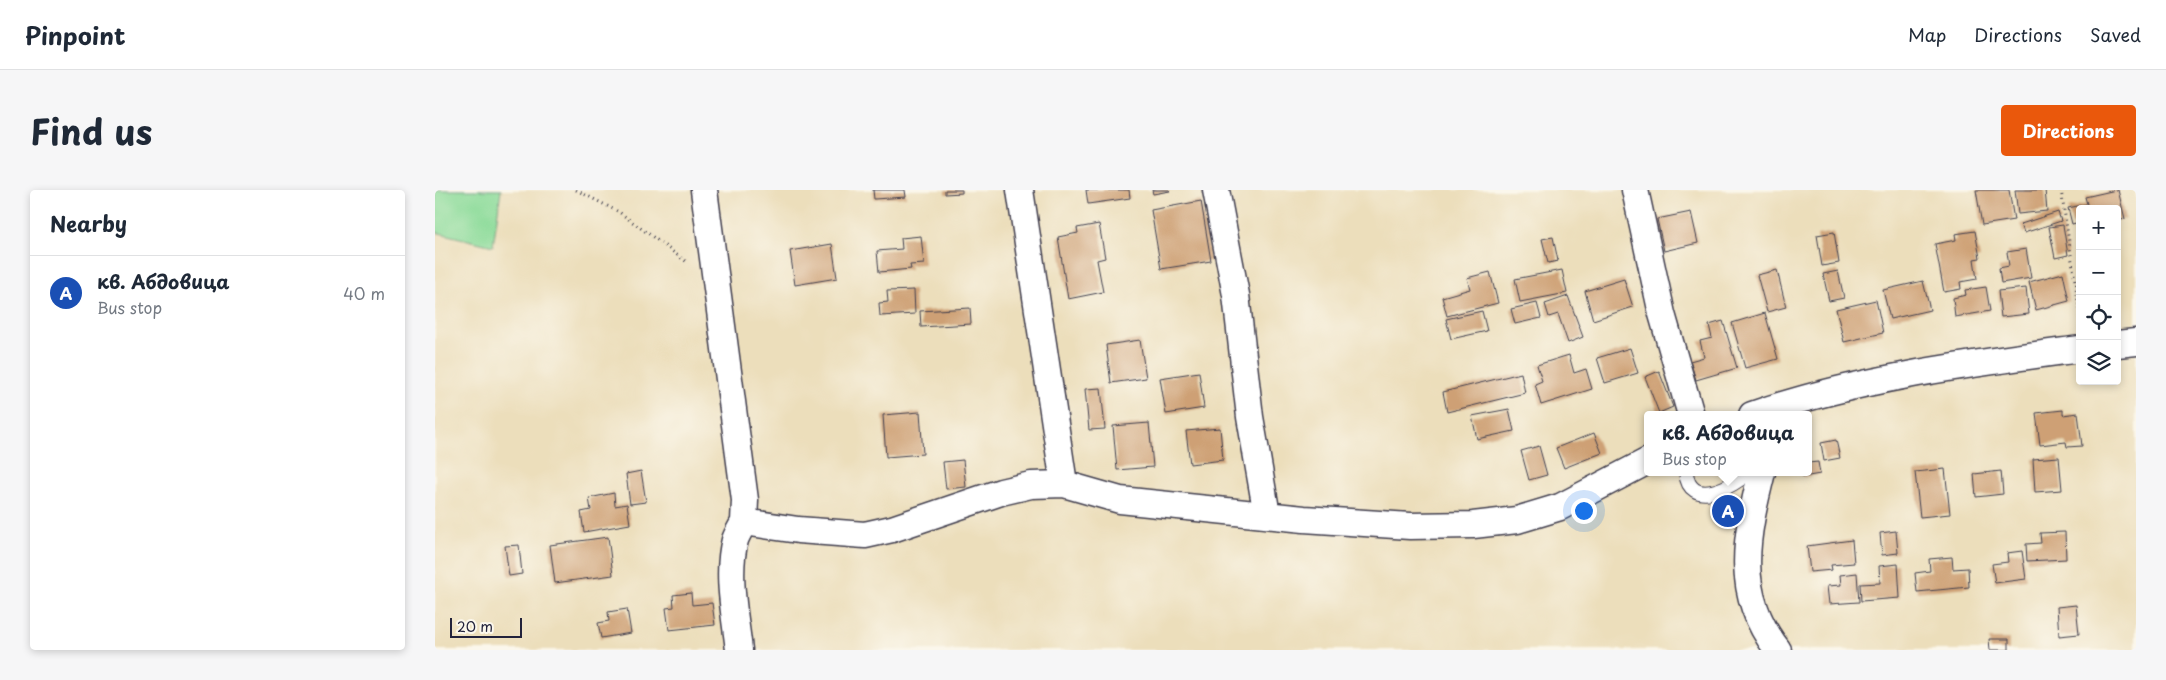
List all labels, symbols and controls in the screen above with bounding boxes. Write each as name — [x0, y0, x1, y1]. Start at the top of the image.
text: Pinpoint — [25, 17, 126, 53]
text: Map — [1908, 21, 1946, 48]
text: Directions — [1974, 21, 2062, 48]
text: Saved — [2090, 21, 2141, 48]
text: Find us — [30, 104, 152, 157]
button: Directions — [2001, 105, 2136, 156]
map controls — [2076, 205, 2121, 385]
button: + — [2076, 205, 2121, 250]
text: Nearby — [50, 207, 127, 239]
button: − — [2076, 250, 2121, 295]
text: кв. Абдовица — [97, 267, 229, 295]
text: A — [60, 281, 72, 305]
text: 40 m — [343, 281, 385, 305]
text: Bus stop — [97, 295, 162, 319]
button: locate — [2076, 295, 2121, 340]
button: layers — [2076, 340, 2121, 385]
popup — [1644, 411, 1812, 476]
text: кв. Абдовица — [1662, 418, 1794, 446]
text: Bus stop — [1662, 446, 1727, 470]
pin: A — [1712, 492, 1744, 530]
your location — [1571, 498, 1597, 524]
scale bar — [450, 615, 523, 638]
text: 20 m — [457, 616, 493, 637]

